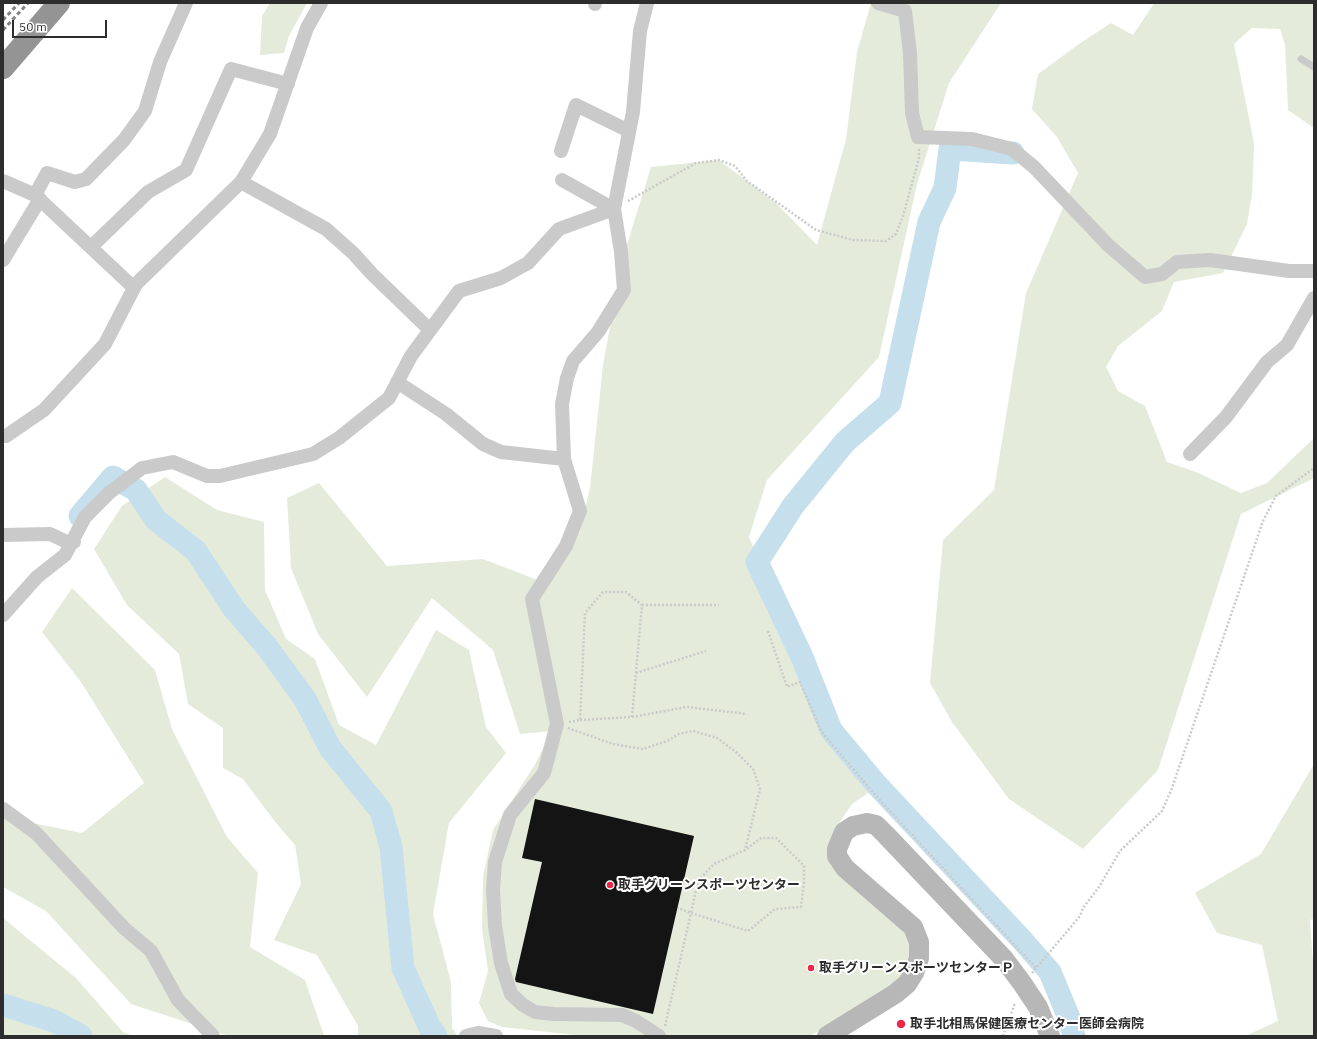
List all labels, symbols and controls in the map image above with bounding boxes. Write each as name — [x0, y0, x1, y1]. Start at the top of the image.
scale bar — [14, 12, 109, 38]
text: 50 m — [19, 19, 47, 34]
place label: 取手グリーンスポーツセンター — [618, 877, 800, 893]
marker: 取手グリーンスポーツセンター — [605, 880, 615, 890]
place label: 取手グリーンスポーツセンターＰ — [819, 960, 1014, 976]
marker: 取手グリーンスポーツセンターＰ — [806, 963, 816, 973]
place label: 取手北相馬保健医療センター医師会病院 — [910, 1016, 1144, 1032]
marker: 取手北相馬保健医療センター医師会病院 — [895, 1018, 907, 1030]

